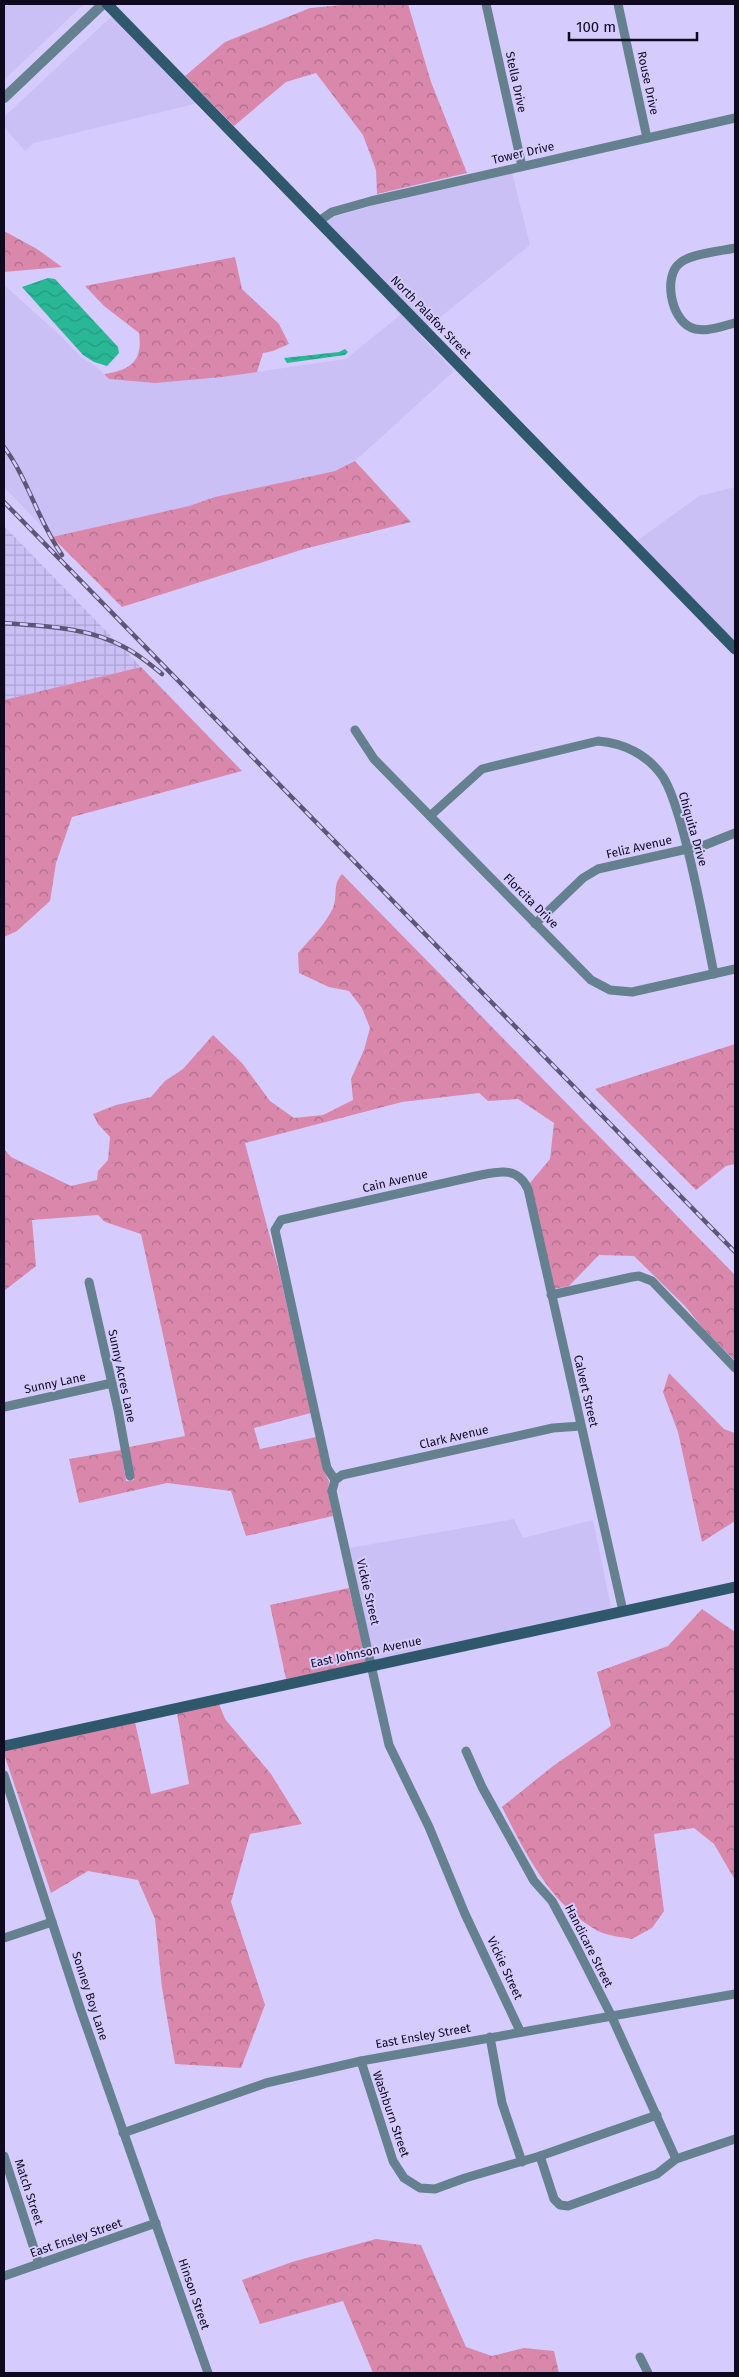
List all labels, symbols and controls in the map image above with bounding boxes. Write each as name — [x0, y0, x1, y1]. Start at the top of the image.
scale bar — [569, 10, 696, 42]
text: 100 m — [576, 18, 616, 36]
street label: Stella Drive — [503, 50, 529, 114]
street label: Rouse Drive — [634, 50, 662, 116]
street label: Tower Drive — [490, 139, 556, 167]
street label: North Palafox Street — [388, 273, 475, 362]
street label: Chiquita Drive — [676, 790, 710, 868]
street label: Feliz Avenue — [605, 833, 673, 861]
street label: Florcita Drive — [501, 871, 561, 931]
street label: Cain Avenue — [361, 1167, 429, 1195]
street label: Sunny Acres Lane — [105, 1328, 139, 1424]
street label: Calvert Street — [571, 1354, 601, 1429]
street label: Sunny Lane — [23, 1370, 87, 1396]
street label: Clark Avenue — [418, 1422, 490, 1452]
street label: Vickie Street — [354, 1557, 383, 1627]
street label: East Johnson Avenue — [309, 1633, 423, 1671]
street label: Handicare Street — [562, 1902, 616, 1990]
street label: Vickie Street — [484, 1934, 526, 2002]
street label: Sonney Boy Lane — [69, 1950, 111, 2042]
street label: East Ensley Street — [374, 2021, 472, 2051]
street label: Washburn Street — [370, 2069, 413, 2160]
street label: Match Street — [12, 2157, 46, 2227]
street label: East Ensley Street — [28, 2215, 124, 2260]
street label: Hinson Street — [175, 2257, 213, 2332]

